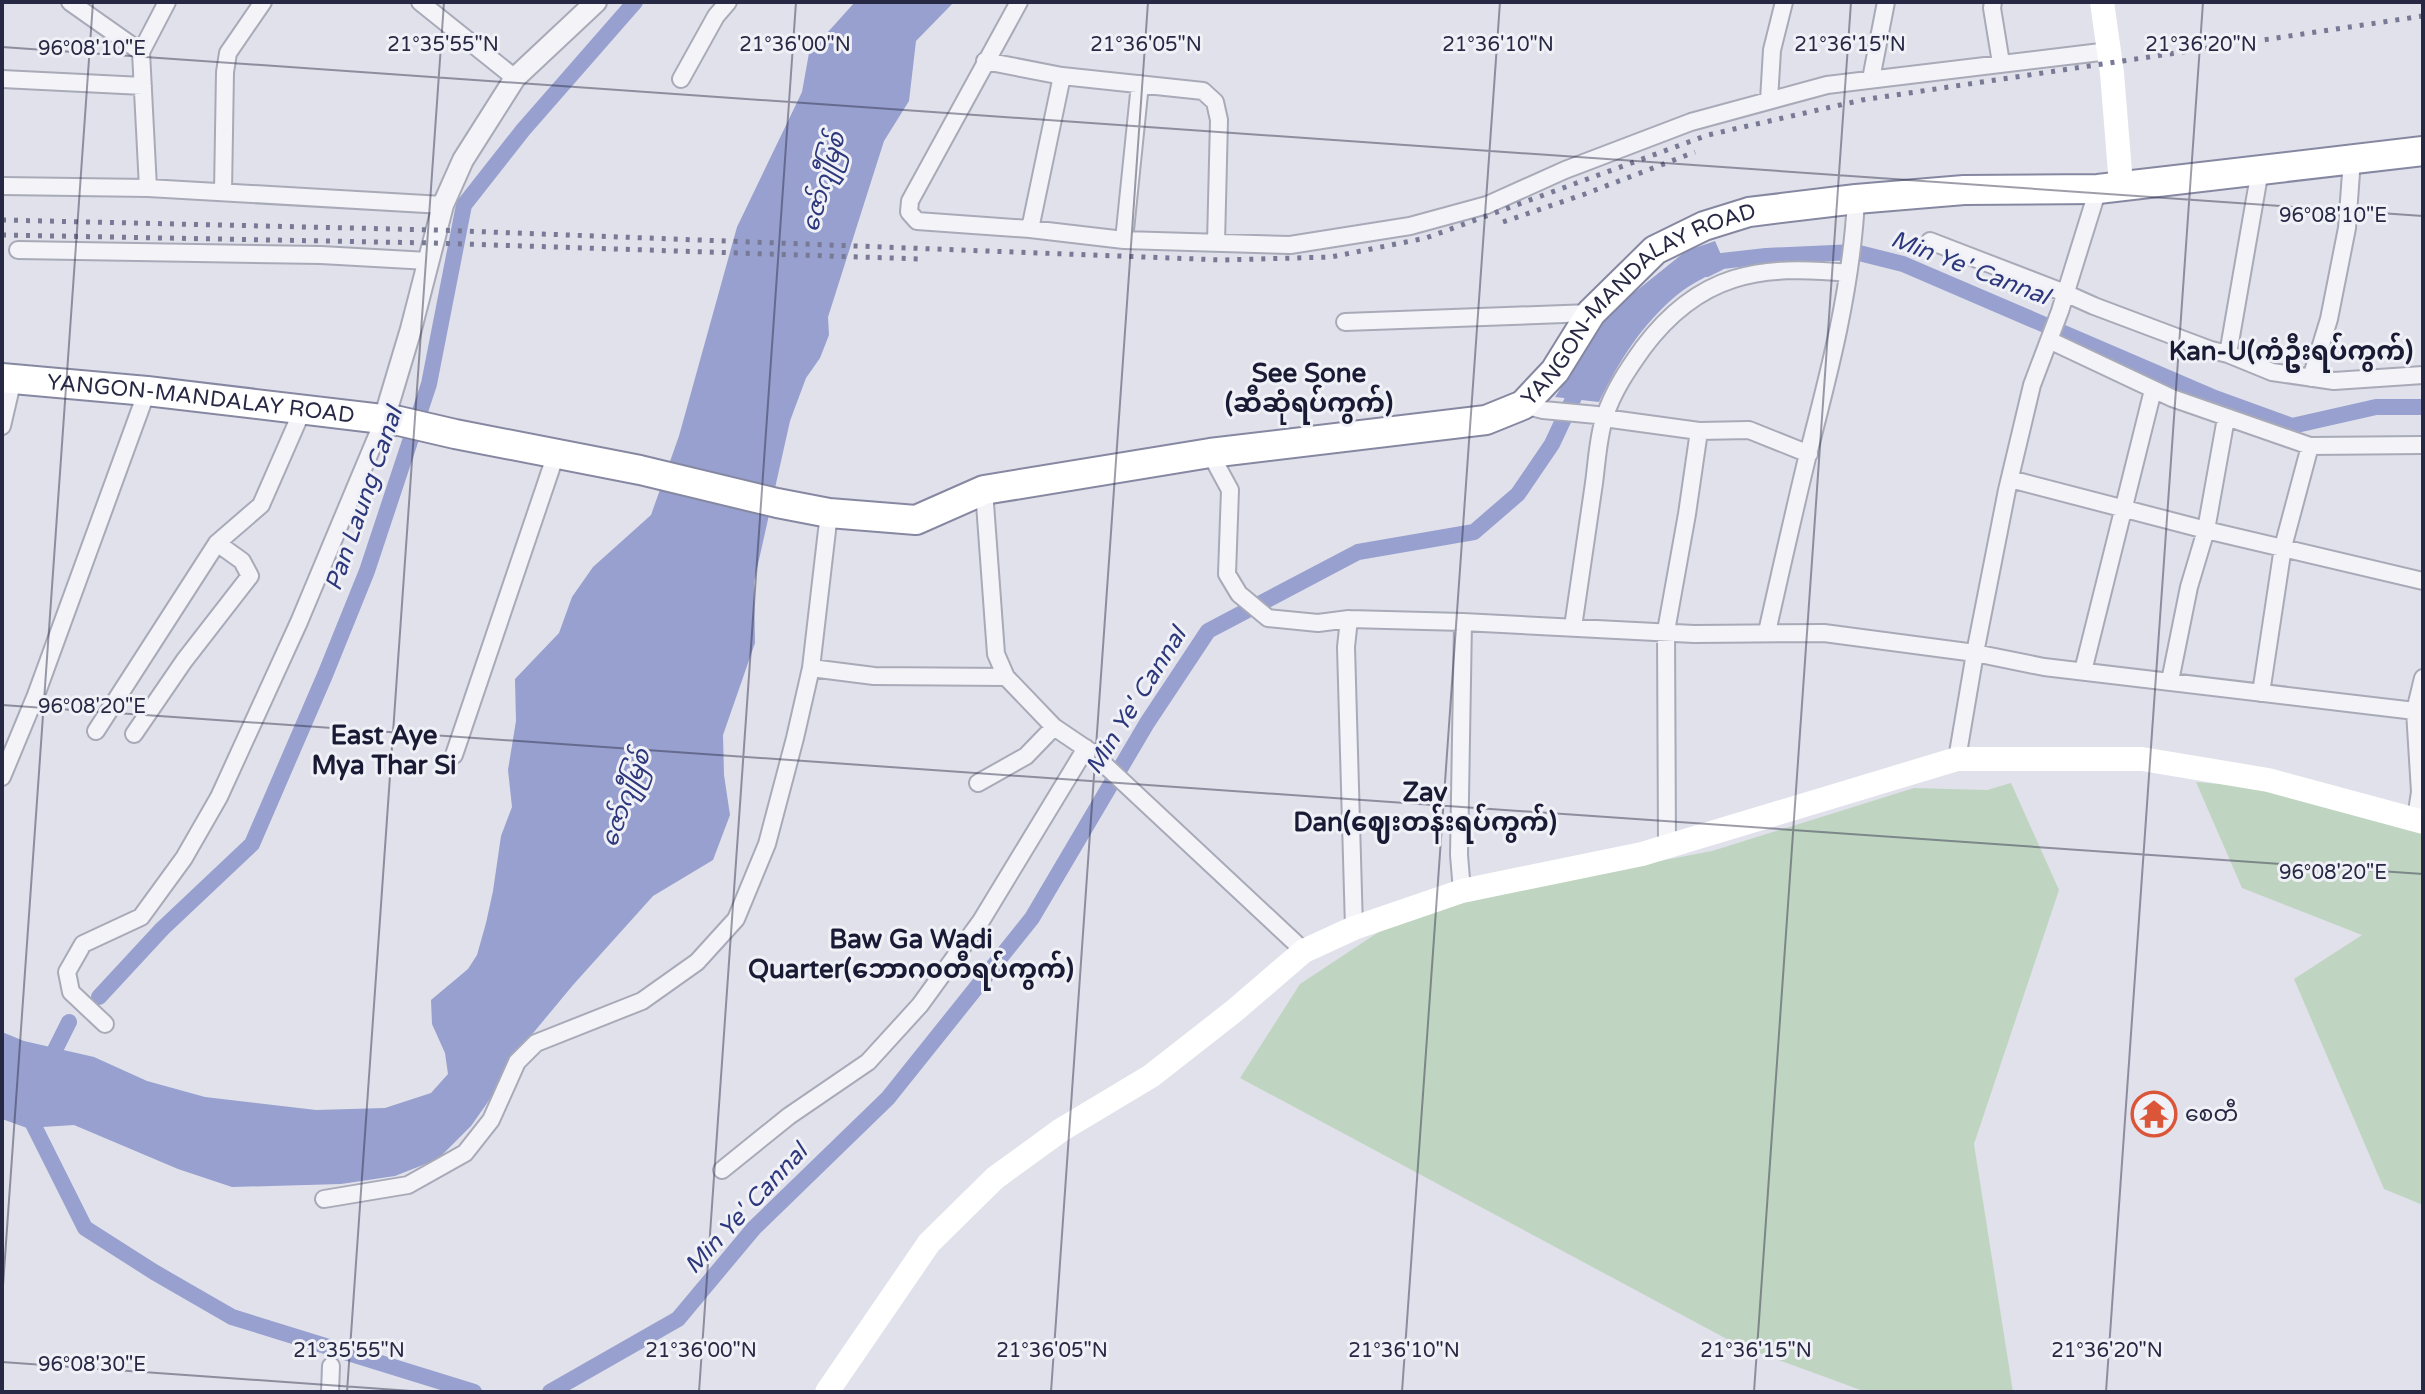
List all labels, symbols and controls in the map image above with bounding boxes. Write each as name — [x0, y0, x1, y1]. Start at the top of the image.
text: 21°35'55"N — [387, 33, 499, 57]
text: 21°36'00"N — [739, 33, 851, 57]
text: 21°36'05"N — [1090, 33, 1202, 57]
text: 21°36'10"N — [1442, 33, 1554, 57]
text: 21°36'15"N — [1794, 33, 1906, 57]
text: 21°36'20"N — [2145, 33, 2257, 57]
text: 96°08'10"E — [38, 37, 146, 61]
water label: ဇော်ဂျီမြစ် — [793, 127, 857, 237]
street label: YANGON-MANDALAY ROAD — [1516, 198, 1759, 411]
text: 96°08'10"E — [2279, 204, 2387, 228]
water label: Min Ye' Cannal — [1887, 224, 2056, 313]
district label: Kan-U(ကံဦးရပ်ကွက်) — [2169, 332, 2413, 373]
district label: See Sone (ဆီဆုံရပ်ကွက်) — [1225, 358, 1393, 425]
street label: YANGON-MANDALAY ROAD — [46, 369, 356, 429]
water label: Pan Laung Canal — [319, 401, 410, 594]
water label: Min Ye' Cannal — [1079, 620, 1194, 780]
text: 96°08'20"E — [38, 695, 146, 719]
district label: East Aye Mya Thar Si — [311, 720, 457, 781]
water label: ဇော်ဂျီမြစ် — [592, 743, 662, 853]
district label: Zay Dan(ဈေးတန်းရပ်ကွက်) — [1293, 777, 1557, 844]
text: 96°08'20"E — [2279, 861, 2387, 885]
district label: Baw Ga Wadi Quarter(ဘောဂ၀တီရပ်ကွက်) — [748, 924, 1074, 991]
temple icon: စေတီ — [2130, 1090, 2178, 1138]
place label: စေတီ — [2185, 1098, 2238, 1127]
water label: Min Ye' Cannal — [678, 1136, 816, 1280]
text: 21°35'55"N — [293, 1339, 405, 1363]
text: 21°36'00"N — [645, 1339, 757, 1363]
text: 21°36'05"N — [996, 1339, 1108, 1363]
text: 21°36'10"N — [1348, 1339, 1460, 1363]
text: 21°36'15"N — [1700, 1339, 1812, 1363]
text: 21°36'20"N — [2051, 1339, 2163, 1363]
text: 96°08'30"E — [38, 1353, 146, 1377]

